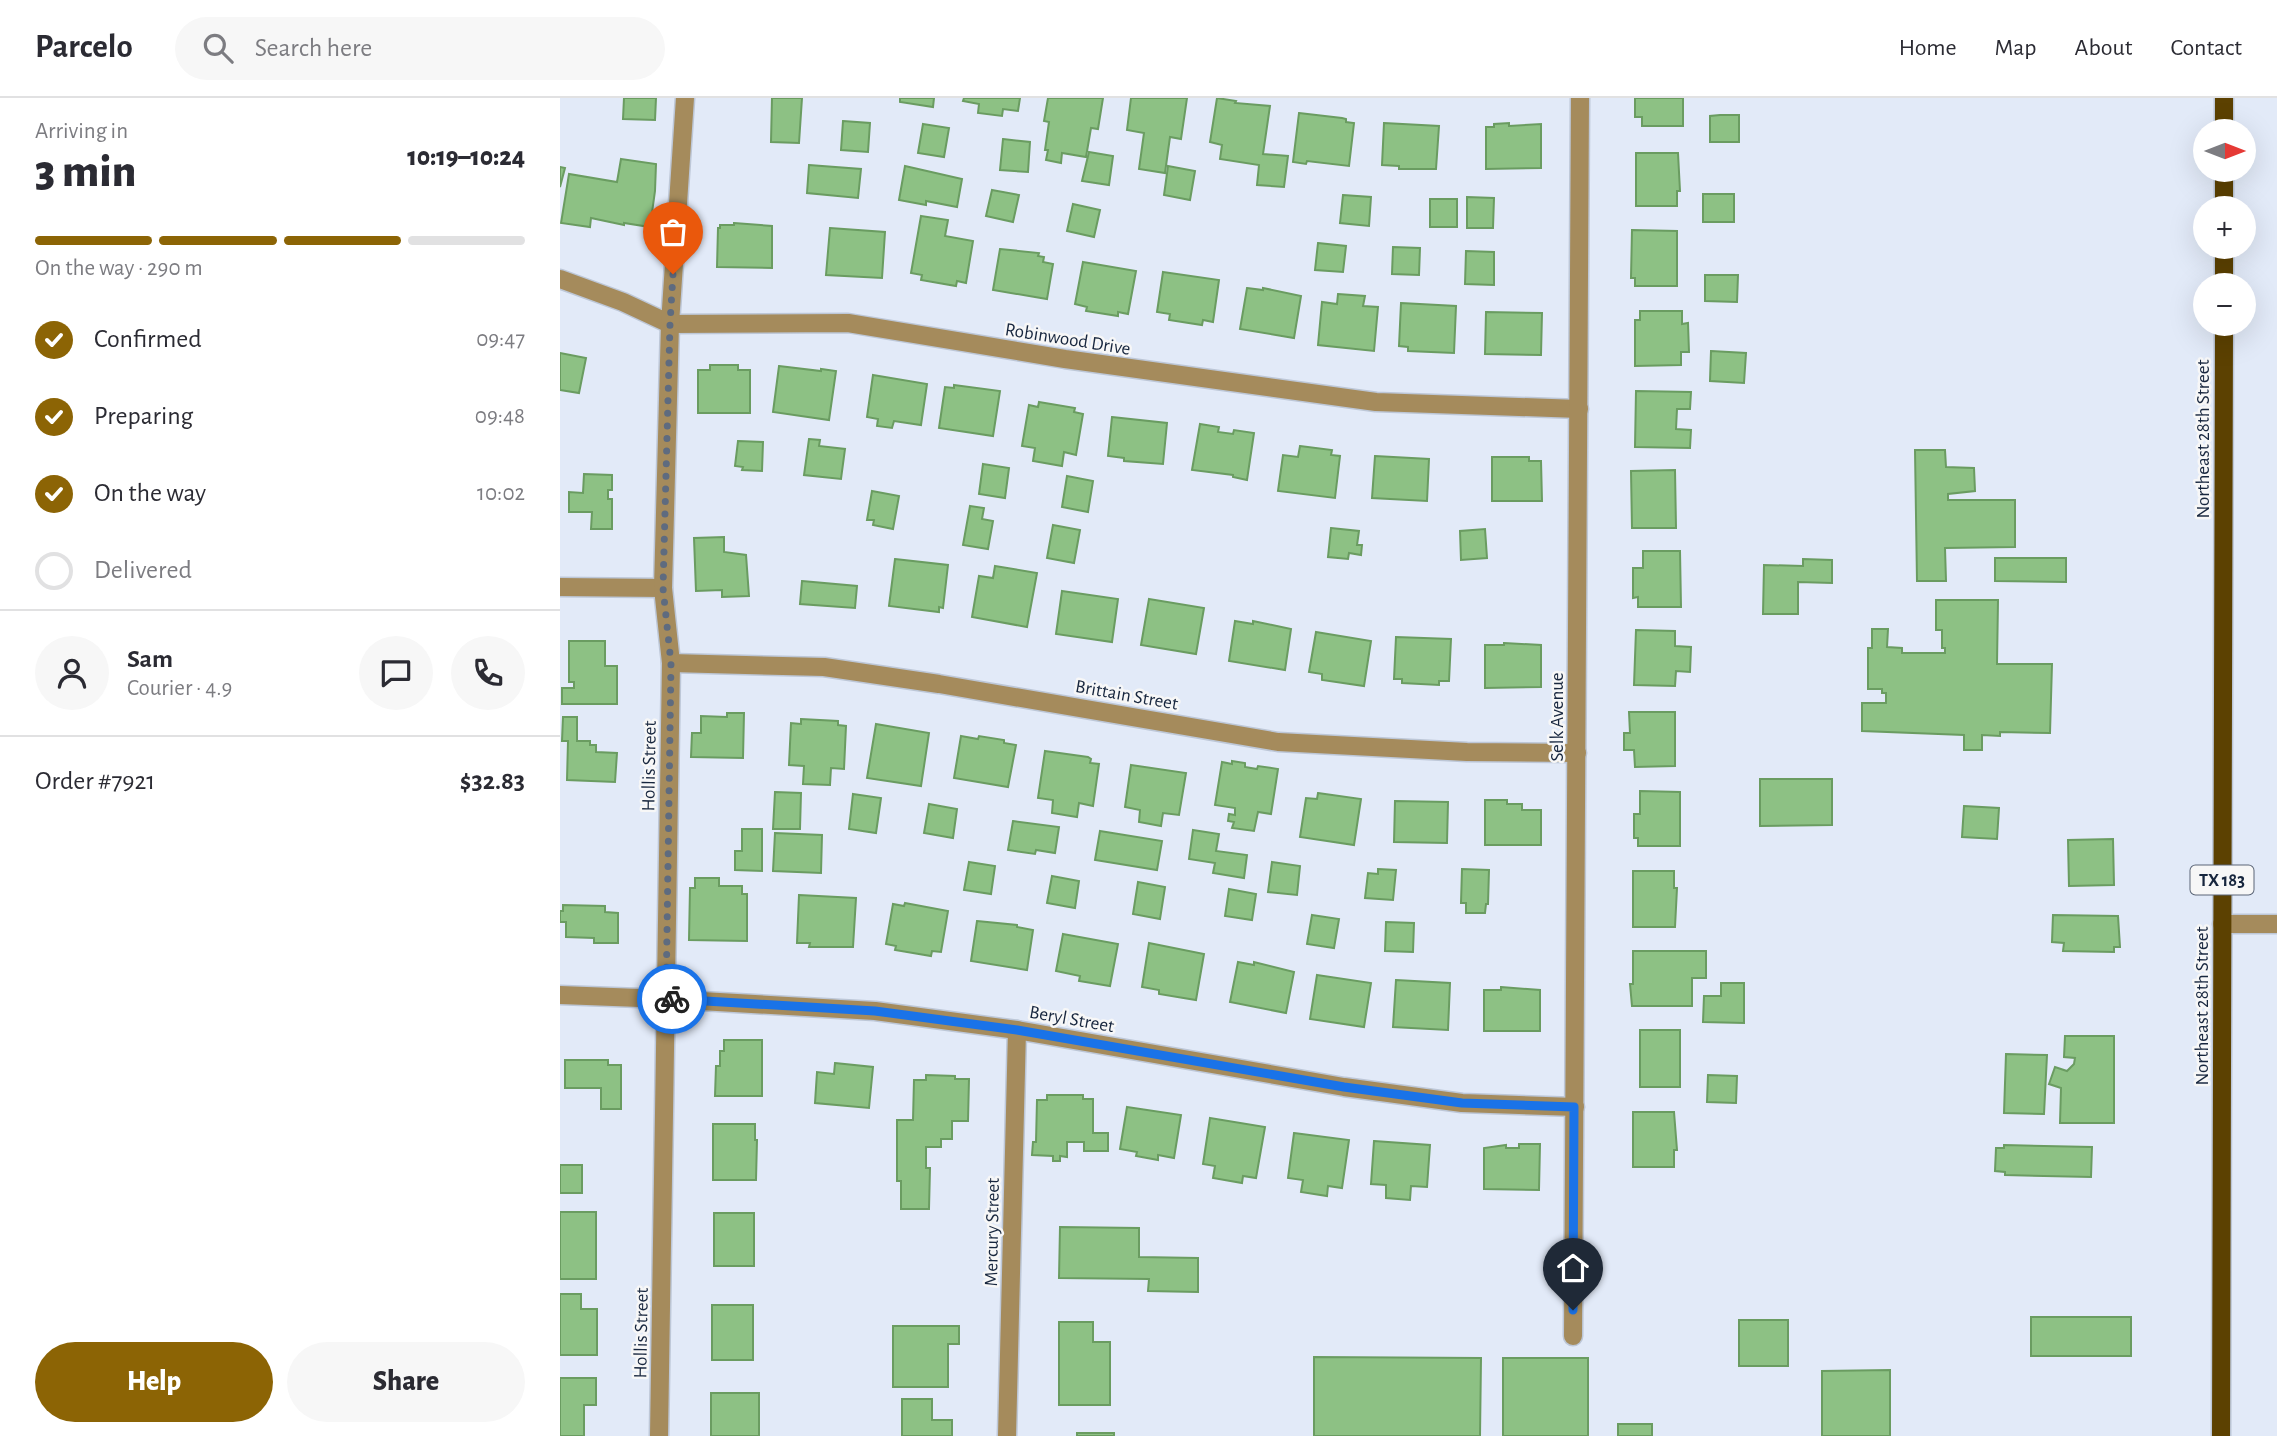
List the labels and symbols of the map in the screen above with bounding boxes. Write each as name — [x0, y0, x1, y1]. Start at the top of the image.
north arrow — [2193, 119, 2256, 182]
pin — [643, 202, 703, 274]
street label: Robinwood Drive — [1004, 320, 1132, 359]
street label: Northeast 28th Street — [2194, 359, 2213, 519]
street label: Selk Avenue — [1548, 672, 1567, 762]
street label: Brittain Street — [1074, 677, 1180, 714]
street label: Hollis Street — [639, 720, 660, 812]
road number: TX 183 — [2190, 866, 2254, 894]
street label: Northeast 28th Street — [2193, 926, 2212, 1086]
courier — [637, 964, 707, 1034]
street label: Beryl Street — [1028, 1003, 1116, 1036]
street label: Mercury Street — [982, 1178, 1003, 1287]
pin — [1543, 1238, 1603, 1310]
street label: Hollis Street — [631, 1287, 652, 1379]

